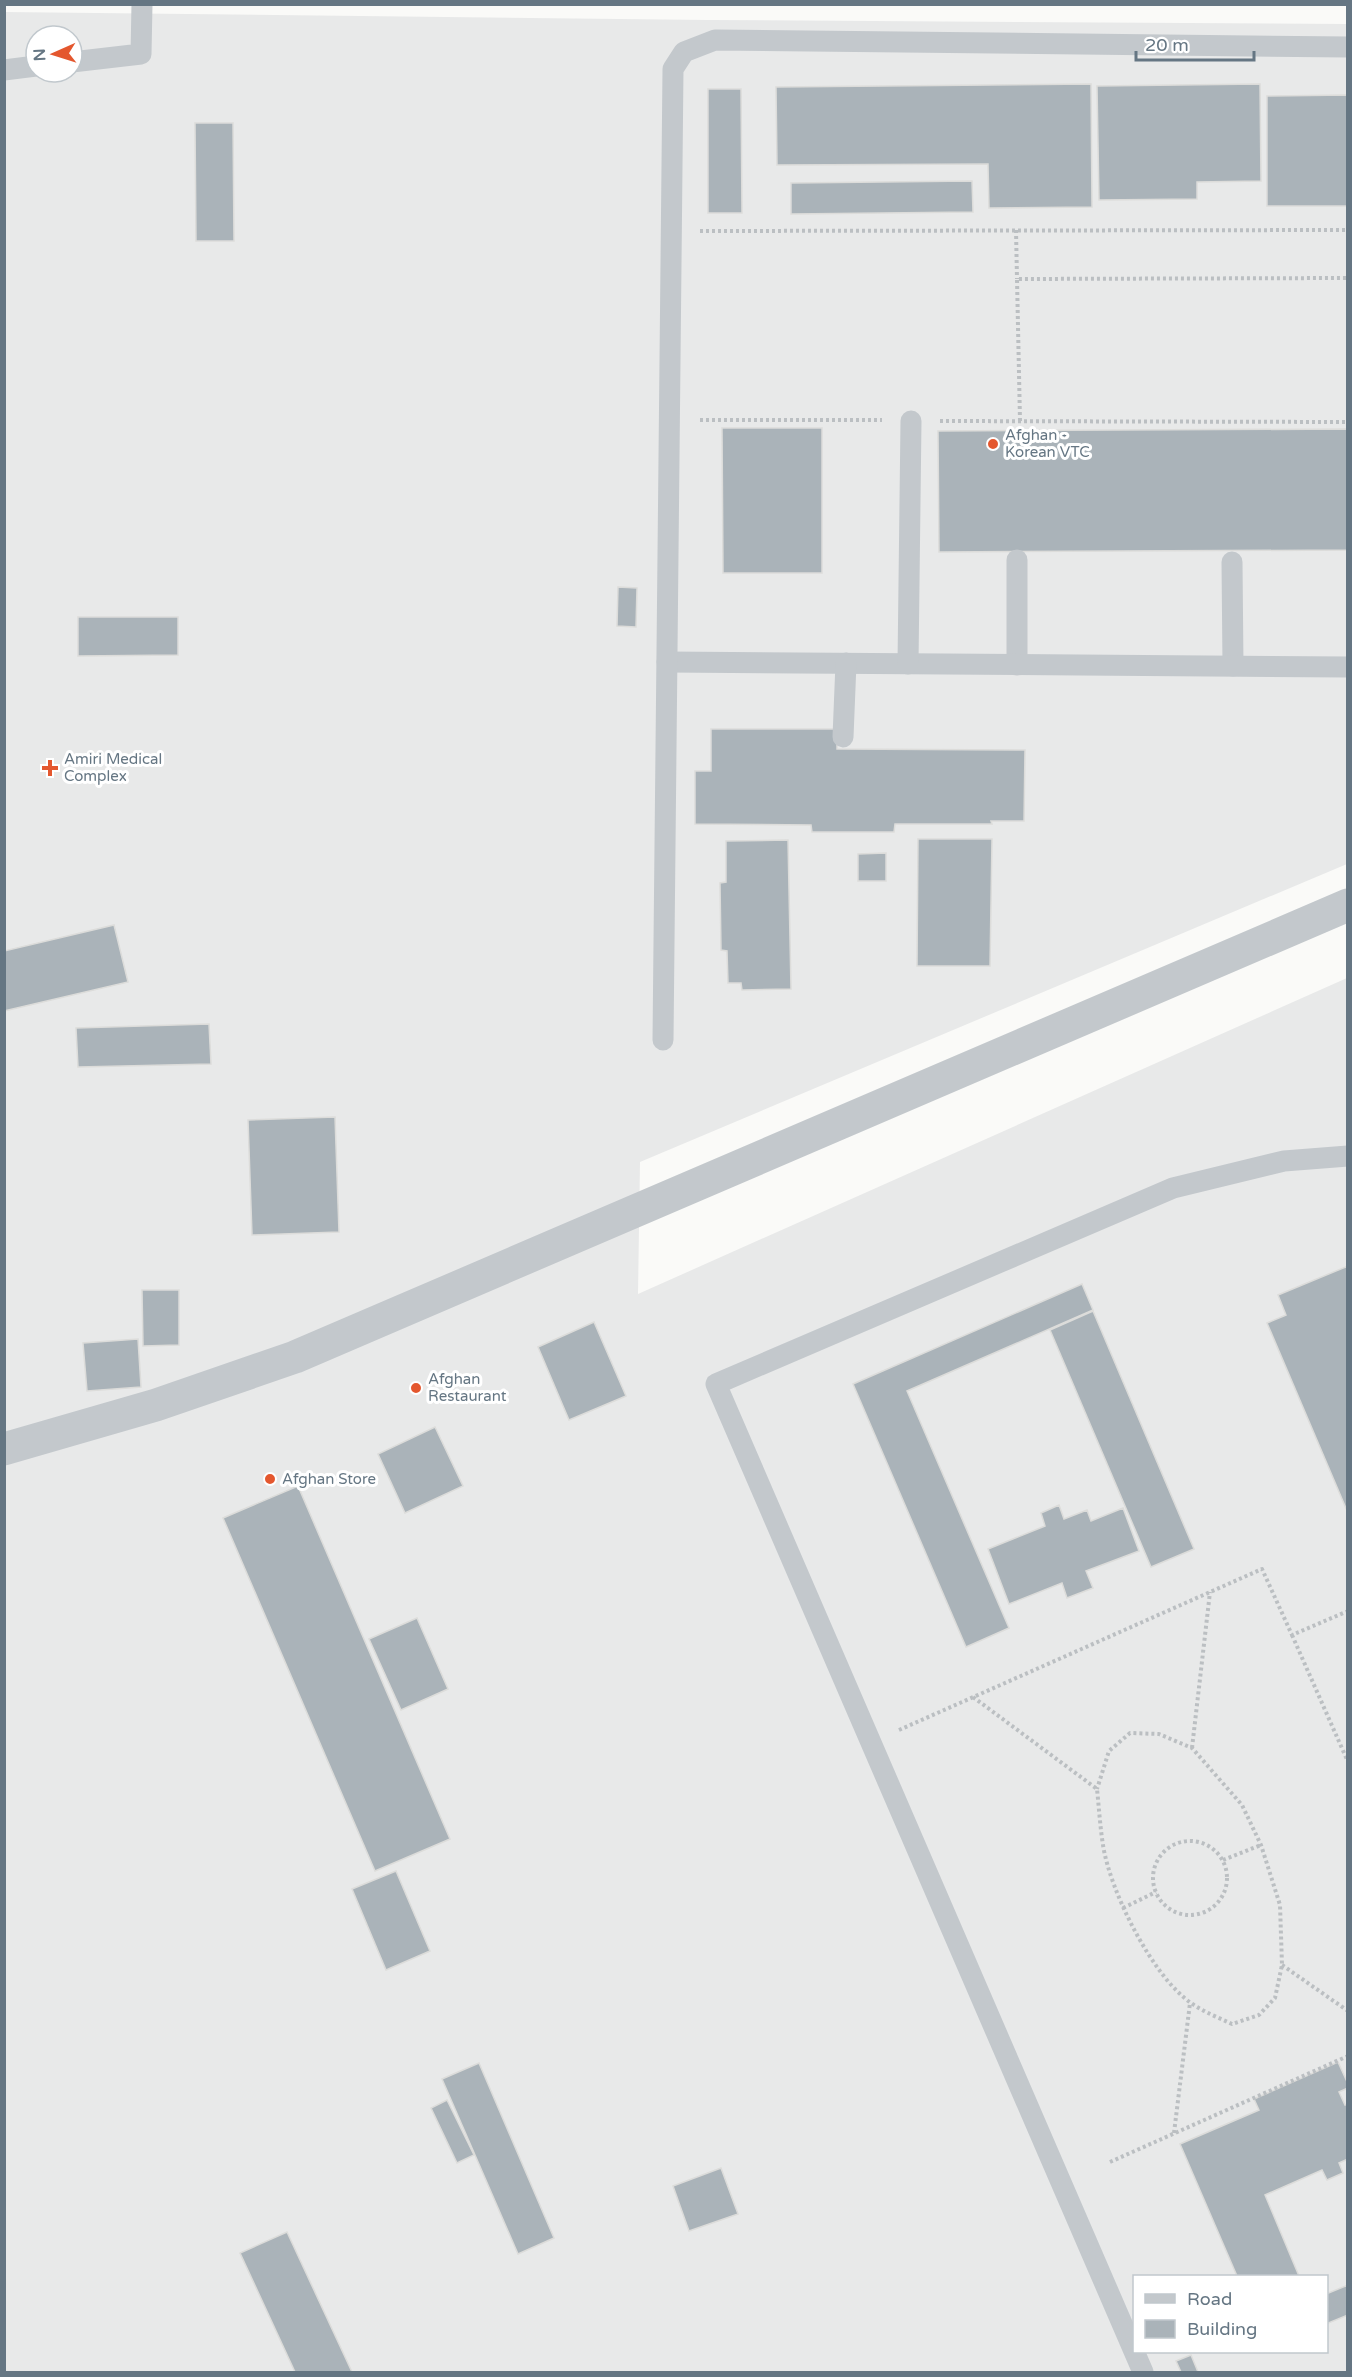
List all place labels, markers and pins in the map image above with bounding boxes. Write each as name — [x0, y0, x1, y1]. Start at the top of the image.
place label: Afghan - Korean VTC — [1005, 426, 1090, 461]
marker: Afghan - Korean VTC — [986, 437, 1000, 451]
place label: Amiri Medical Complex — [64, 750, 162, 785]
marker: Amiri Medical Complex — [41, 759, 59, 777]
place label: Afghan Restaurant — [428, 1370, 507, 1405]
marker: Afghan Restaurant — [409, 1381, 423, 1395]
place label: Afghan Store — [282, 1470, 376, 1488]
marker: Afghan Store — [263, 1472, 277, 1486]

